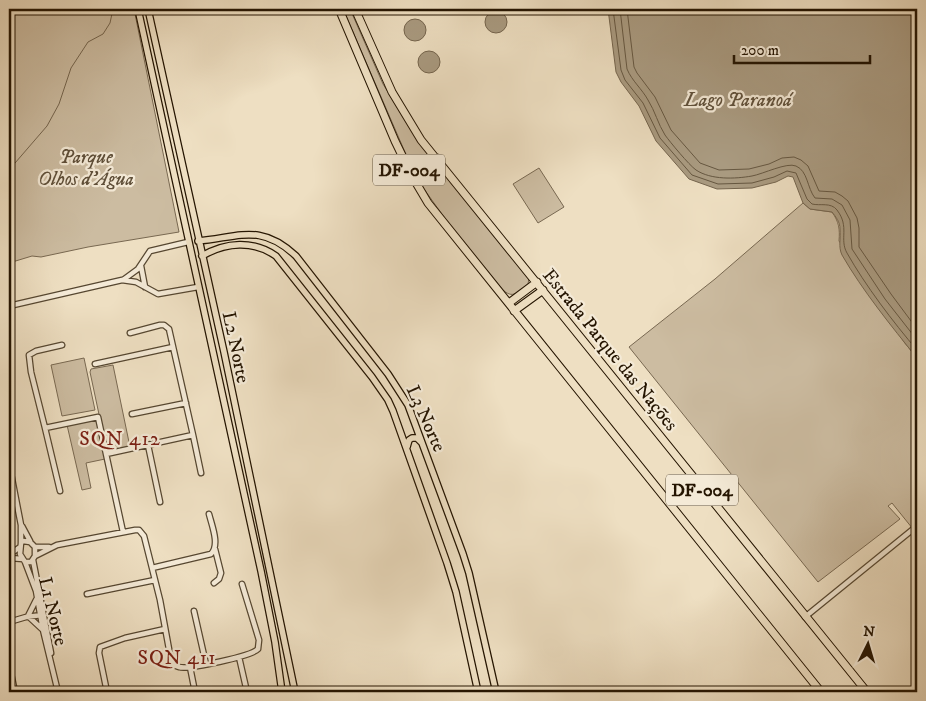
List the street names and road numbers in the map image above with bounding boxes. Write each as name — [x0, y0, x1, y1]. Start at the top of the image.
road number: DF-004 — [373, 154, 445, 186]
street label: Estrada Parque das Nações — [537, 264, 682, 436]
street label: L2 Norte — [217, 309, 254, 385]
street label: L3 Norte — [401, 382, 450, 455]
road number: DF-004 — [666, 474, 738, 506]
street label: L1 Norte — [33, 575, 72, 648]

